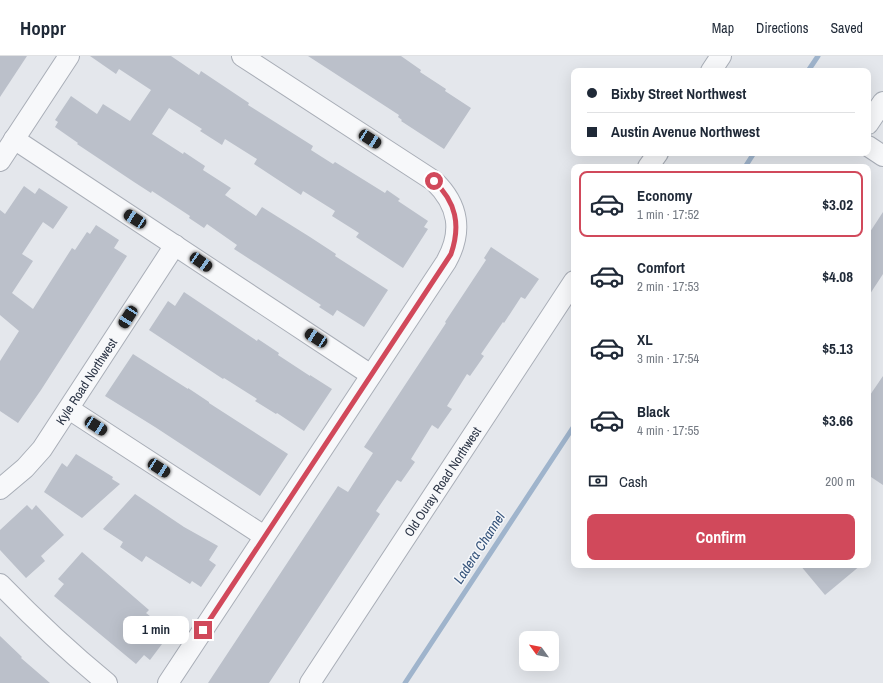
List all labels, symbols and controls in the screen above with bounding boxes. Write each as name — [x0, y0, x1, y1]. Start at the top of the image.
text: Hoppr — [20, 15, 66, 41]
text: Map — [712, 19, 734, 37]
text: Directions — [756, 19, 808, 37]
text: Saved — [830, 19, 863, 37]
text: Bixby Street Northwest — [611, 83, 746, 104]
text: Austin Avenue Northwest — [611, 121, 760, 142]
car — [357, 127, 383, 151]
route start — [425, 172, 443, 190]
text: Economy — [637, 185, 692, 206]
icon: car — [589, 186, 625, 222]
text: $3.02 — [822, 194, 853, 215]
text: 1 min · 17:52 — [637, 206, 699, 223]
car — [122, 207, 148, 231]
car — [188, 250, 214, 274]
text: Comfort — [637, 257, 685, 278]
icon: car — [589, 258, 625, 294]
text: $4.08 — [822, 266, 853, 287]
text: 2 min · 17:53 — [637, 278, 699, 295]
car — [116, 304, 140, 330]
car — [303, 326, 329, 350]
text: XL — [637, 329, 653, 350]
icon: car — [589, 330, 625, 366]
street label: Kyle Road Northwest — [52, 335, 121, 428]
text: $5.13 — [822, 338, 853, 359]
text: 3 min · 17:54 — [637, 350, 699, 367]
text: Black — [637, 401, 670, 422]
icon: car — [589, 402, 625, 438]
text: $3.66 — [822, 410, 853, 431]
car — [83, 414, 109, 438]
text: 4 min · 17:55 — [637, 422, 699, 439]
street label: Old Ouray Road Northwest — [400, 424, 485, 540]
car — [146, 456, 172, 480]
icon: cash — [587, 470, 609, 492]
text: Cash — [619, 471, 648, 492]
text: 200 m — [825, 473, 855, 490]
water label: Ladera Channel — [449, 508, 509, 587]
button: Confirm — [587, 514, 855, 560]
callout: 1 min — [123, 616, 189, 644]
text: 1 min — [142, 621, 170, 638]
route end — [194, 621, 212, 639]
north arrow — [519, 631, 559, 671]
map controls — [519, 631, 559, 671]

